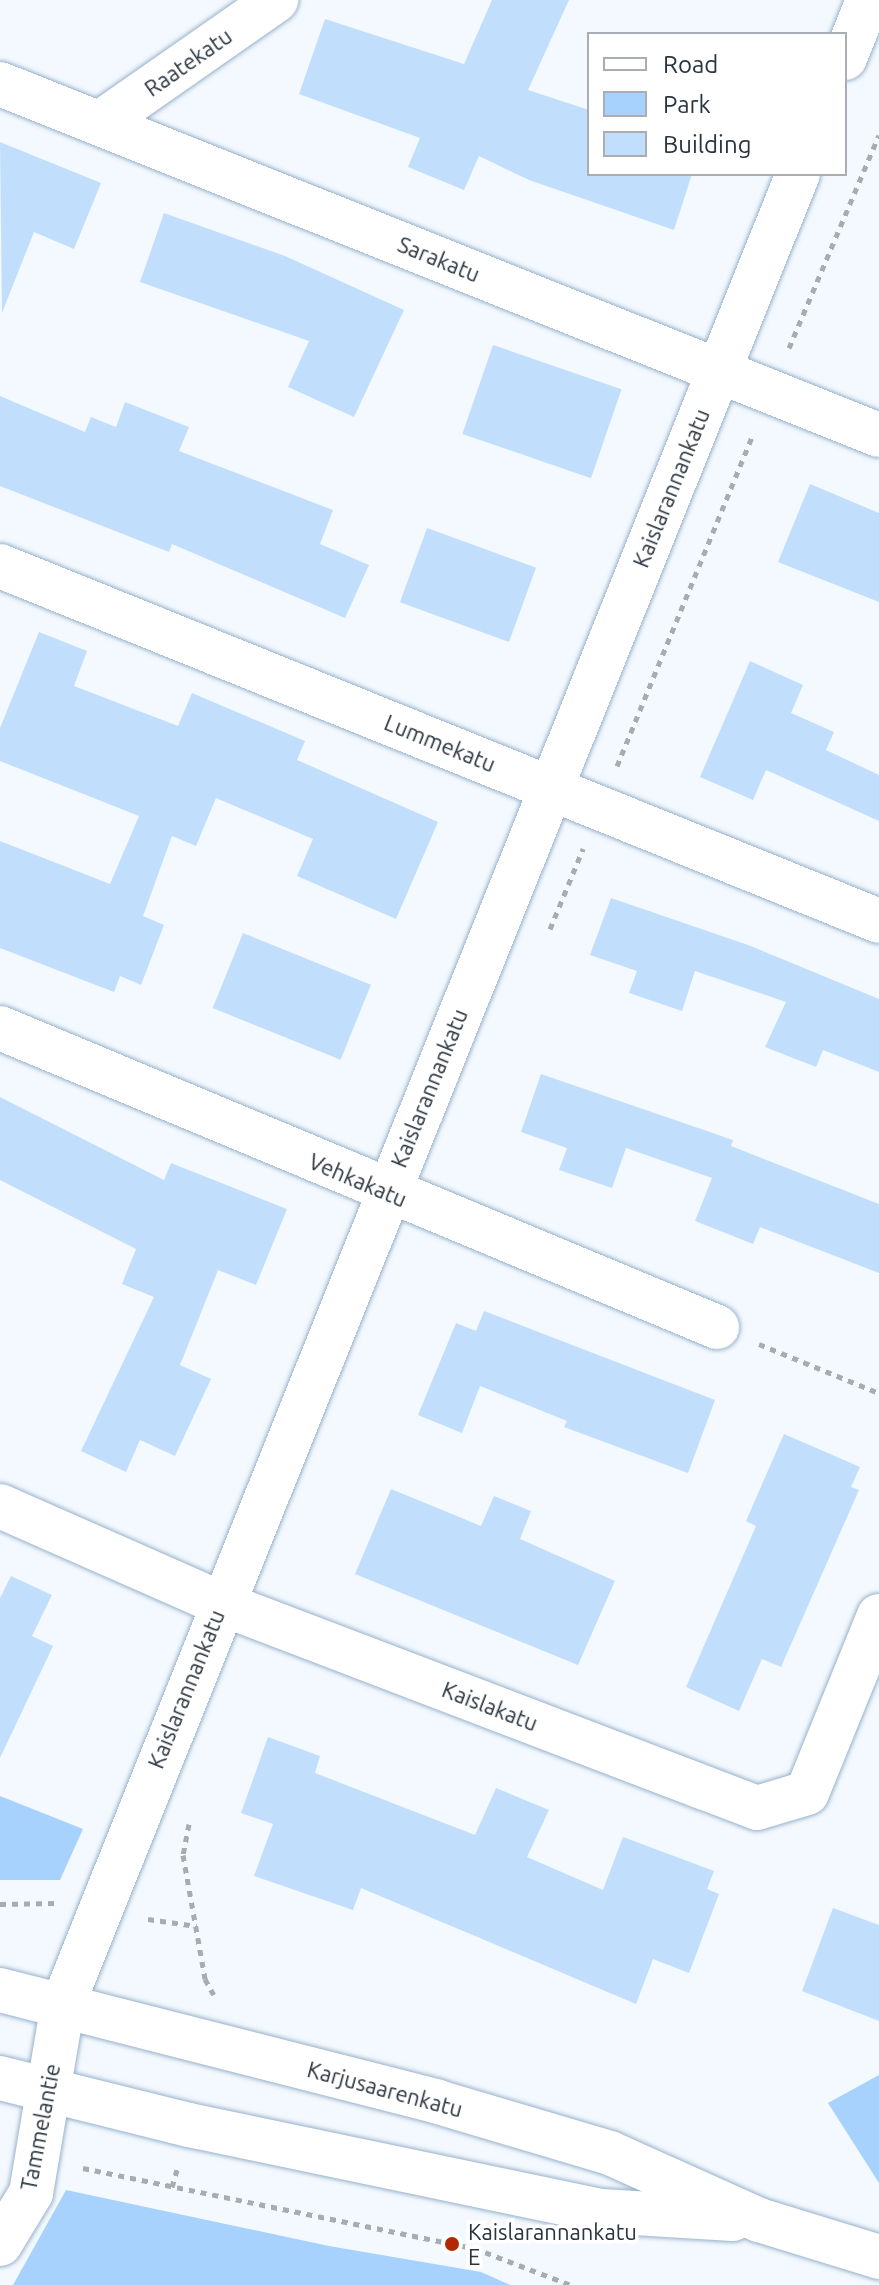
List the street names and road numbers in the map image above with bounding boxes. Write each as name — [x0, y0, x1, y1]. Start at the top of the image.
street label: Raatekatu — [139, 22, 237, 102]
street label: Sarakatu — [394, 231, 484, 287]
street label: Kaislarannankatu — [627, 405, 715, 571]
street label: Lummekatu — [381, 709, 499, 777]
street label: Kaislarannankatu — [385, 1005, 473, 1171]
street label: Vehkakatu — [305, 1148, 411, 1212]
street label: Kaislarannankatu — [142, 1606, 230, 1772]
street label: Kaislakatu — [438, 1676, 542, 1736]
street label: Karjusaarenkatu — [304, 2056, 466, 2122]
street label: Tammelantie — [15, 2061, 65, 2193]

